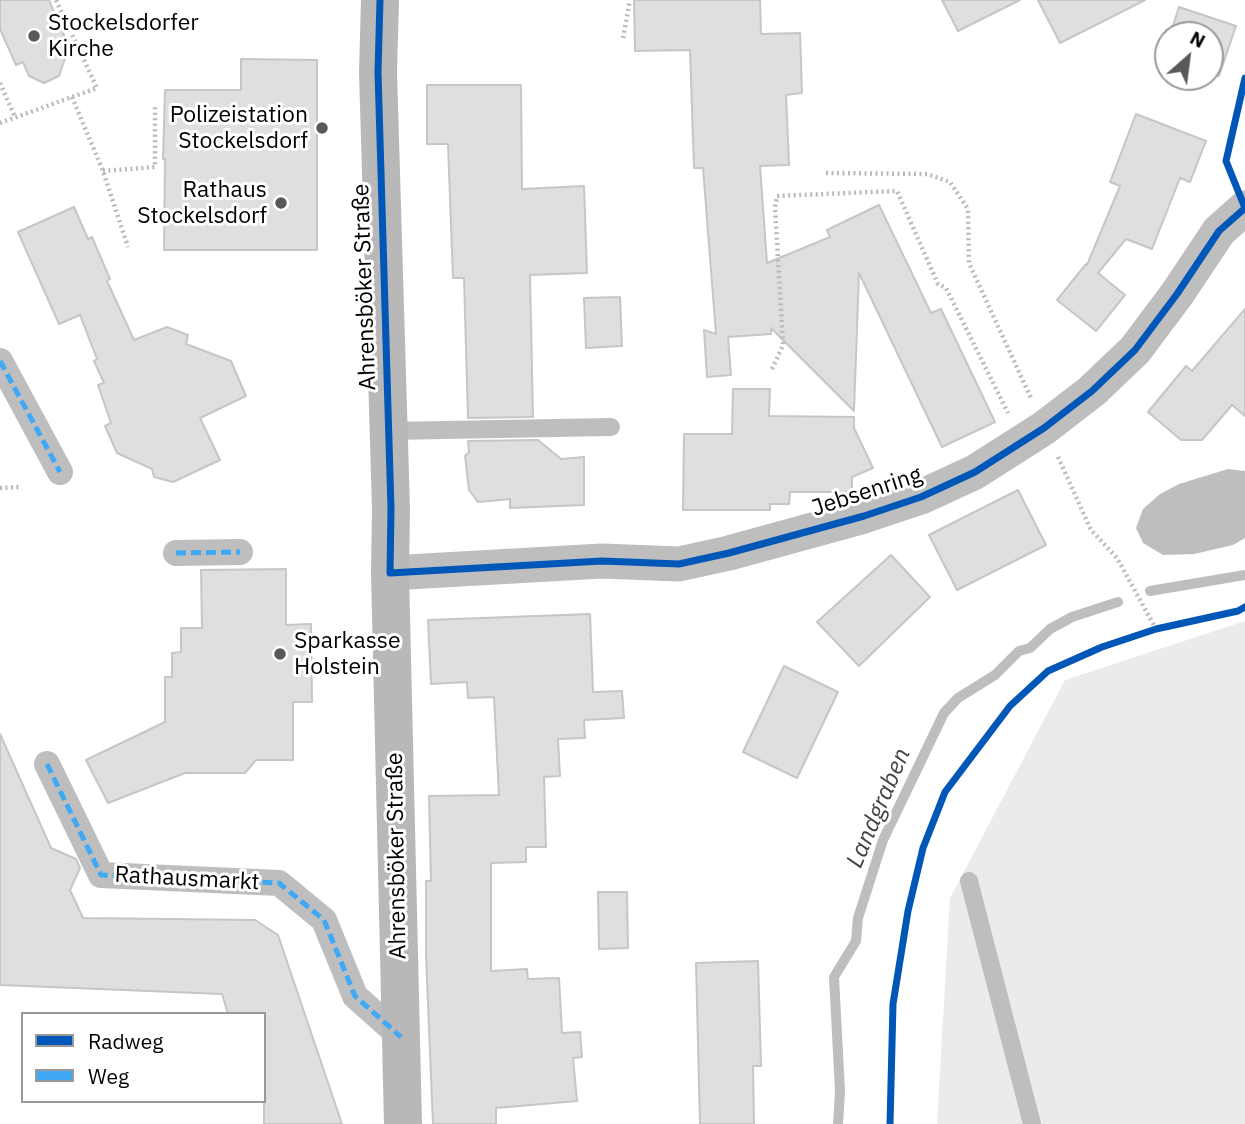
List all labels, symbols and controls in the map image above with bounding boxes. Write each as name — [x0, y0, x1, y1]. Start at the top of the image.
place label: Stockelsdorfer Kirche — [48, 9, 199, 63]
north arrow — [1154, 21, 1224, 91]
text: N — [1186, 25, 1210, 53]
marker: Stockelsdorfer Kirche — [26, 28, 42, 44]
place label: Polizeistation Stockelsdorf — [170, 101, 308, 155]
marker: Polizeistation Stockelsdorf — [314, 120, 330, 136]
place label: Rathaus Stockelsdorf — [137, 176, 267, 230]
street label: Ahrensböker Straße — [348, 183, 382, 391]
marker: Rathaus Stockelsdorf — [273, 195, 289, 211]
street label: Jebsenring — [809, 461, 925, 523]
place label: Sparkasse Holstein — [294, 627, 401, 681]
marker: Sparkasse Holstein — [272, 646, 288, 662]
water label: Landgraben — [841, 744, 917, 872]
street label: Ahrensböker Straße — [381, 752, 413, 960]
street label: Rathausmarkt — [114, 861, 260, 897]
legend — [21, 1012, 266, 1103]
text: Radweg — [88, 1027, 163, 1055]
text: Weg — [88, 1062, 129, 1090]

